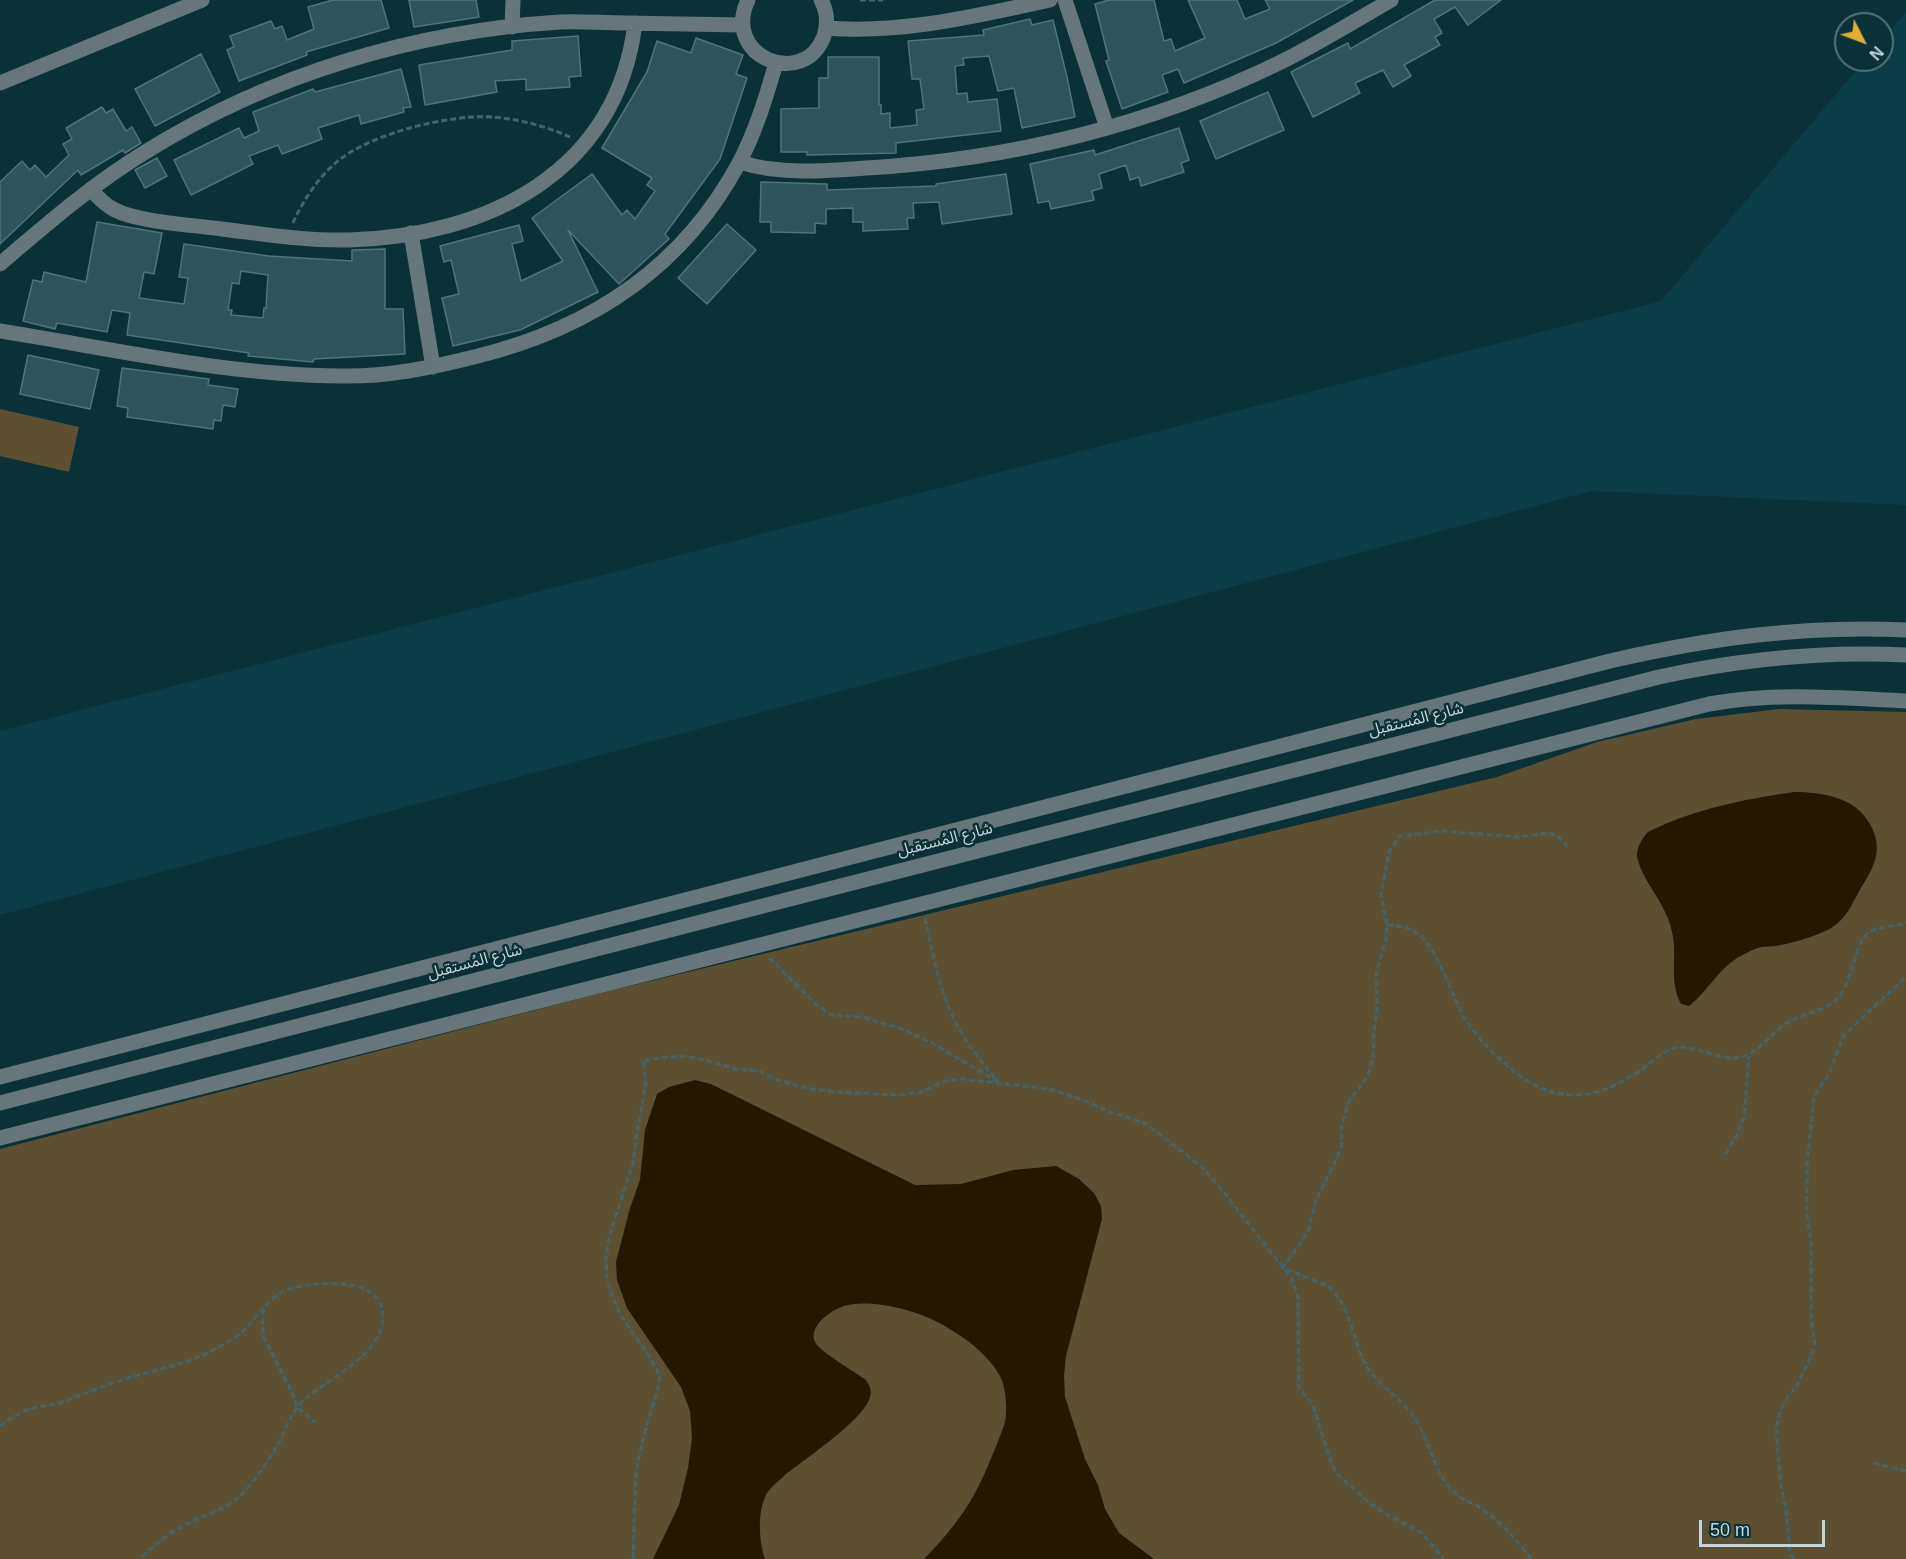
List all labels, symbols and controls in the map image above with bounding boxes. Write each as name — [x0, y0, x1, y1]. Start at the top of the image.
north arrow — [1834, 12, 1894, 72]
text: N — [1866, 43, 1886, 63]
street label: شارع المُستقبل — [1366, 699, 1466, 741]
street label: شارع المُستقبل — [895, 819, 995, 861]
street label: شارع المُستقبل — [425, 940, 525, 984]
scale bar — [1702, 1508, 1828, 1546]
text: 50 m — [1710, 1520, 1750, 1540]

